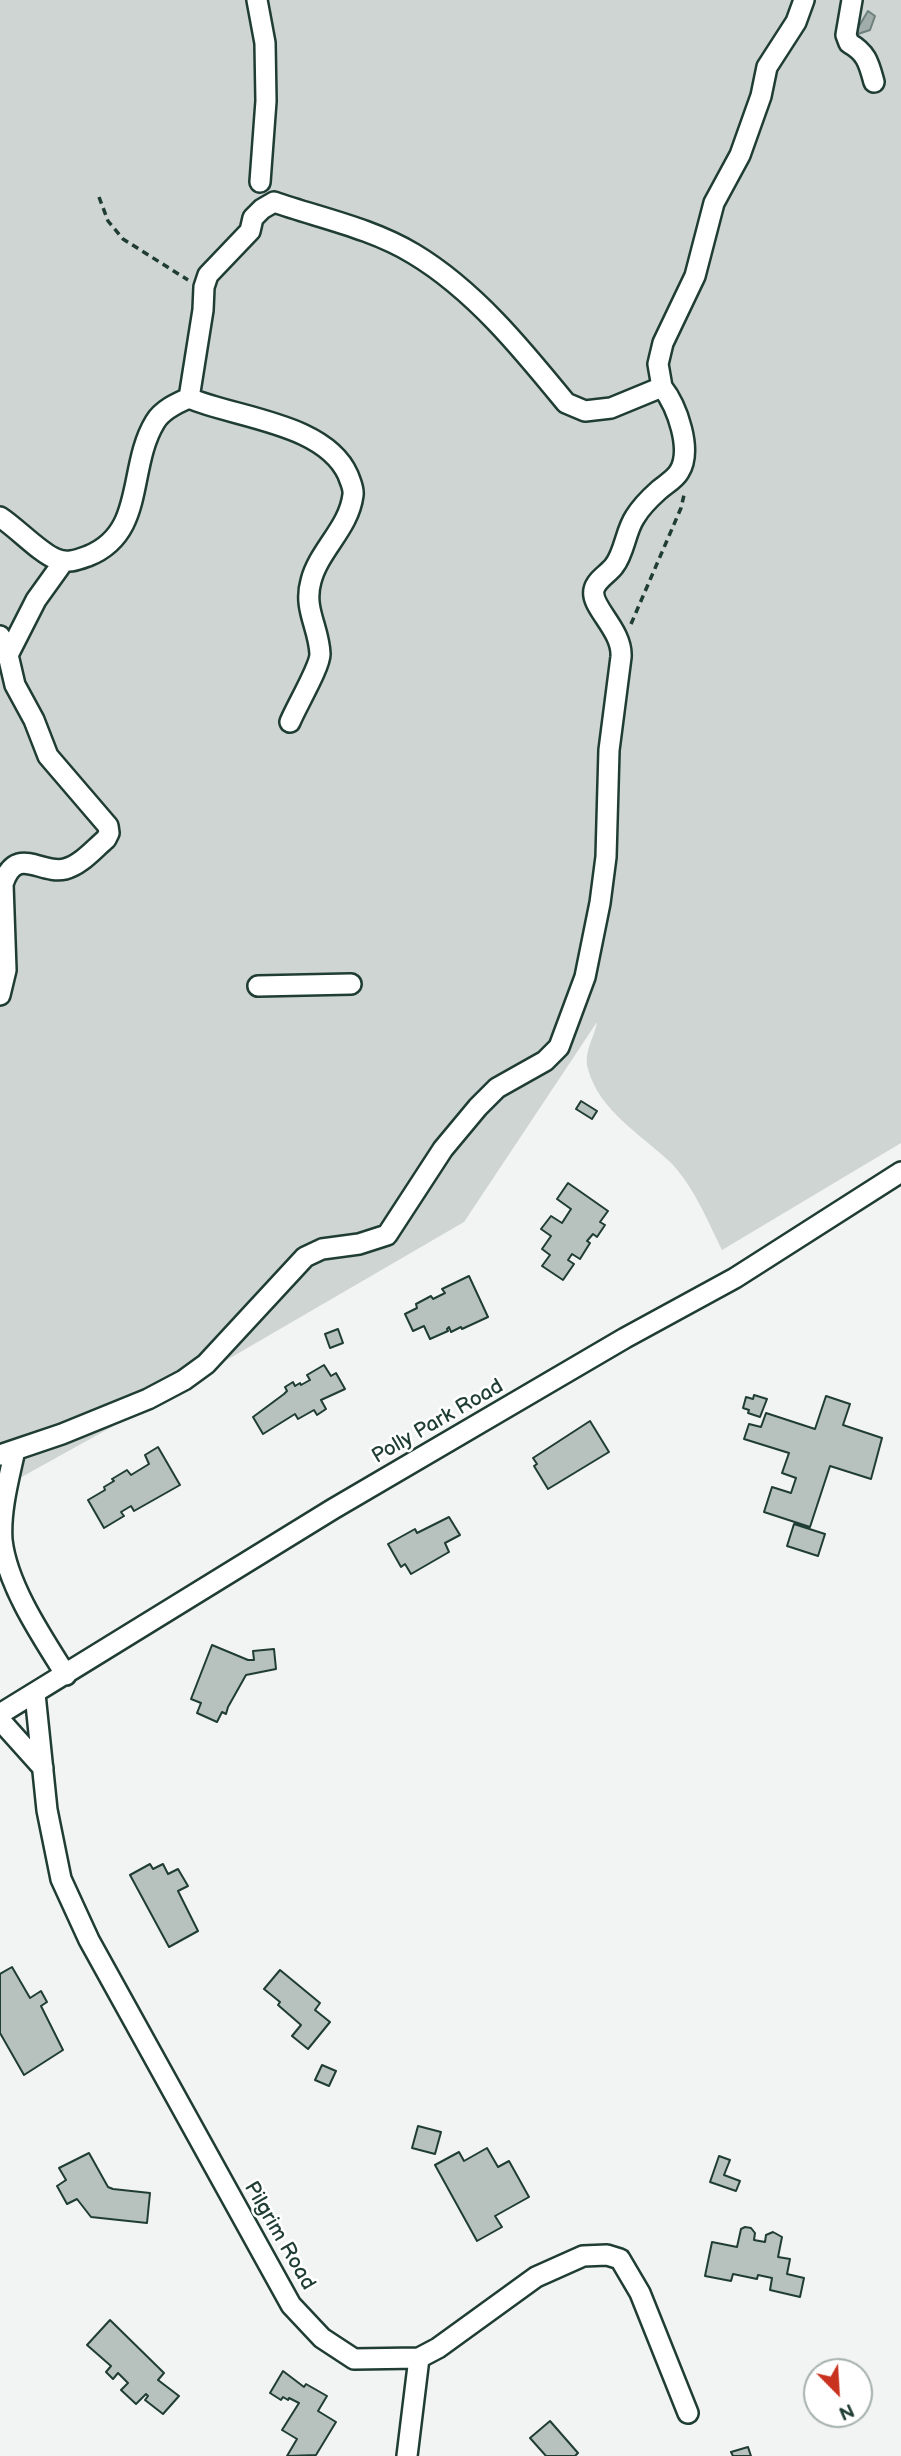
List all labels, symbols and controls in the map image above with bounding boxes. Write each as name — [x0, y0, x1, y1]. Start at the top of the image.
street label: Polly Park Road — [368, 1374, 508, 1470]
street label: Pilgrim Road — [238, 2177, 320, 2295]
north arrow — [803, 2358, 873, 2428]
text: N — [835, 2397, 857, 2424]

